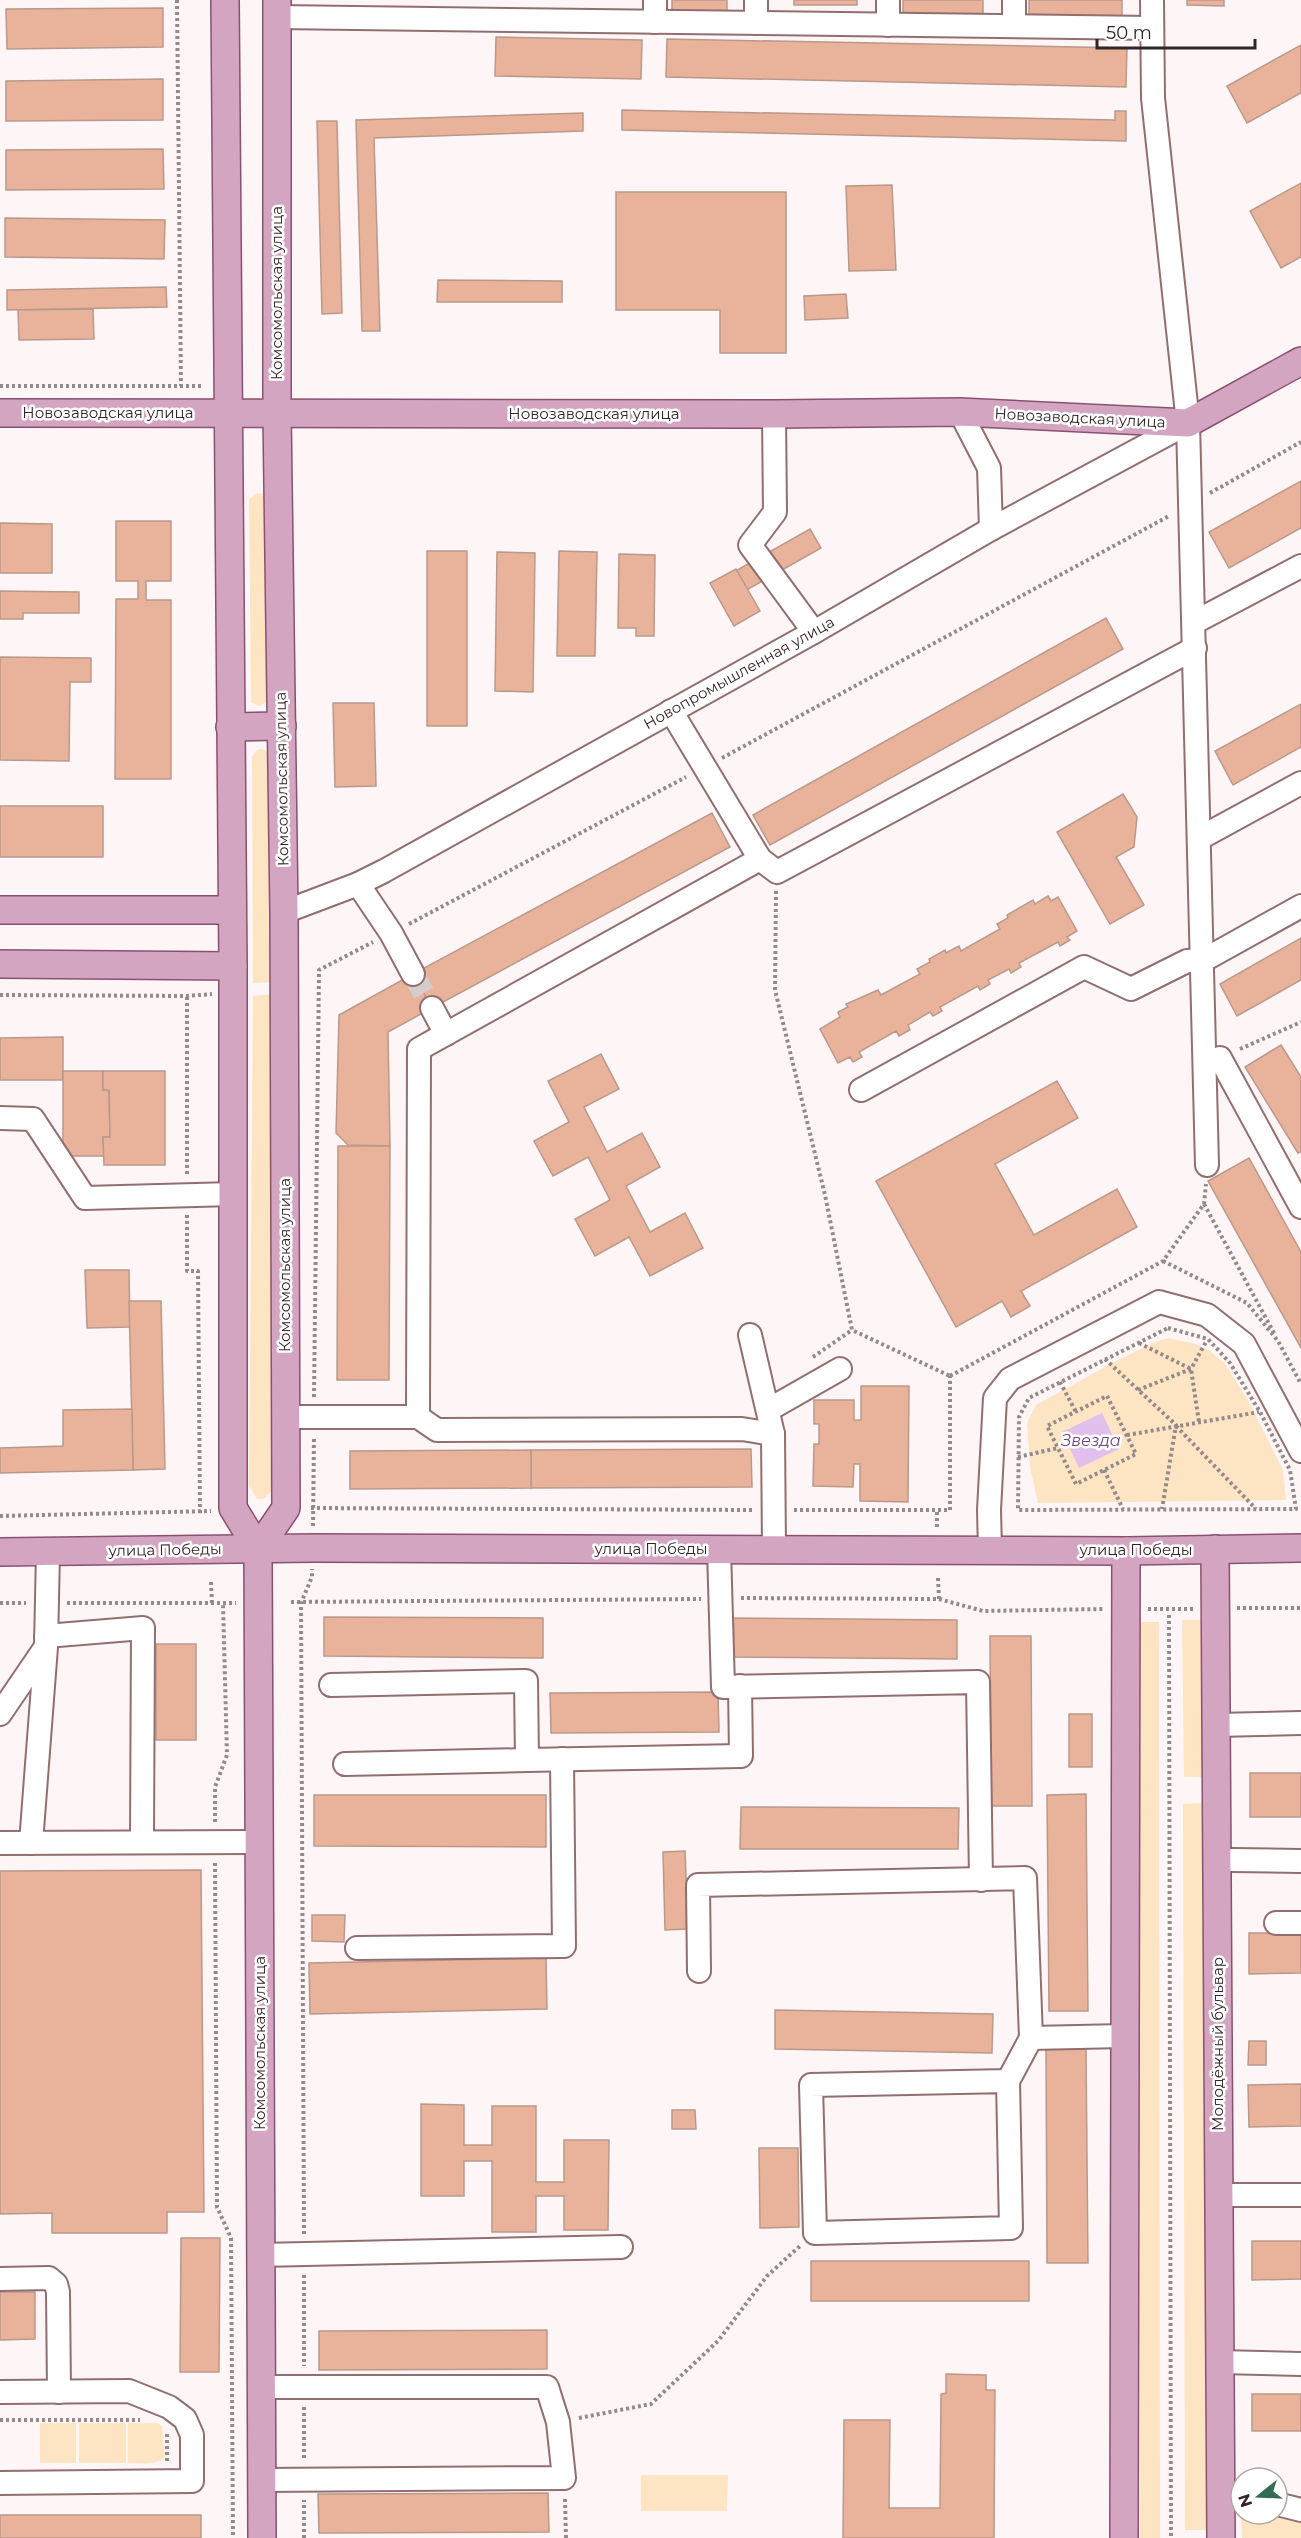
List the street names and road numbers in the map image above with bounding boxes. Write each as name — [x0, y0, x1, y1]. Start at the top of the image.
street label: Комсомольская улица — [267, 206, 286, 380]
street label: Новозаводская улица — [22, 403, 194, 422]
street label: Новозаводская улица — [508, 404, 680, 423]
street label: Новозаводская улица — [994, 404, 1166, 431]
street label: Новопромышленная улица — [640, 612, 838, 733]
street label: Комсомольская улица — [270, 692, 293, 866]
street label: Комсомольская улица — [275, 1178, 294, 1352]
street label: улица Победы — [107, 1539, 222, 1560]
street label: улица Победы — [593, 1539, 708, 1558]
street label: улица Победы — [1078, 1540, 1193, 1559]
street label: Комсомольская улица — [250, 1956, 269, 2130]
street label: Молодёжный бульвар — [1208, 1957, 1227, 2131]

